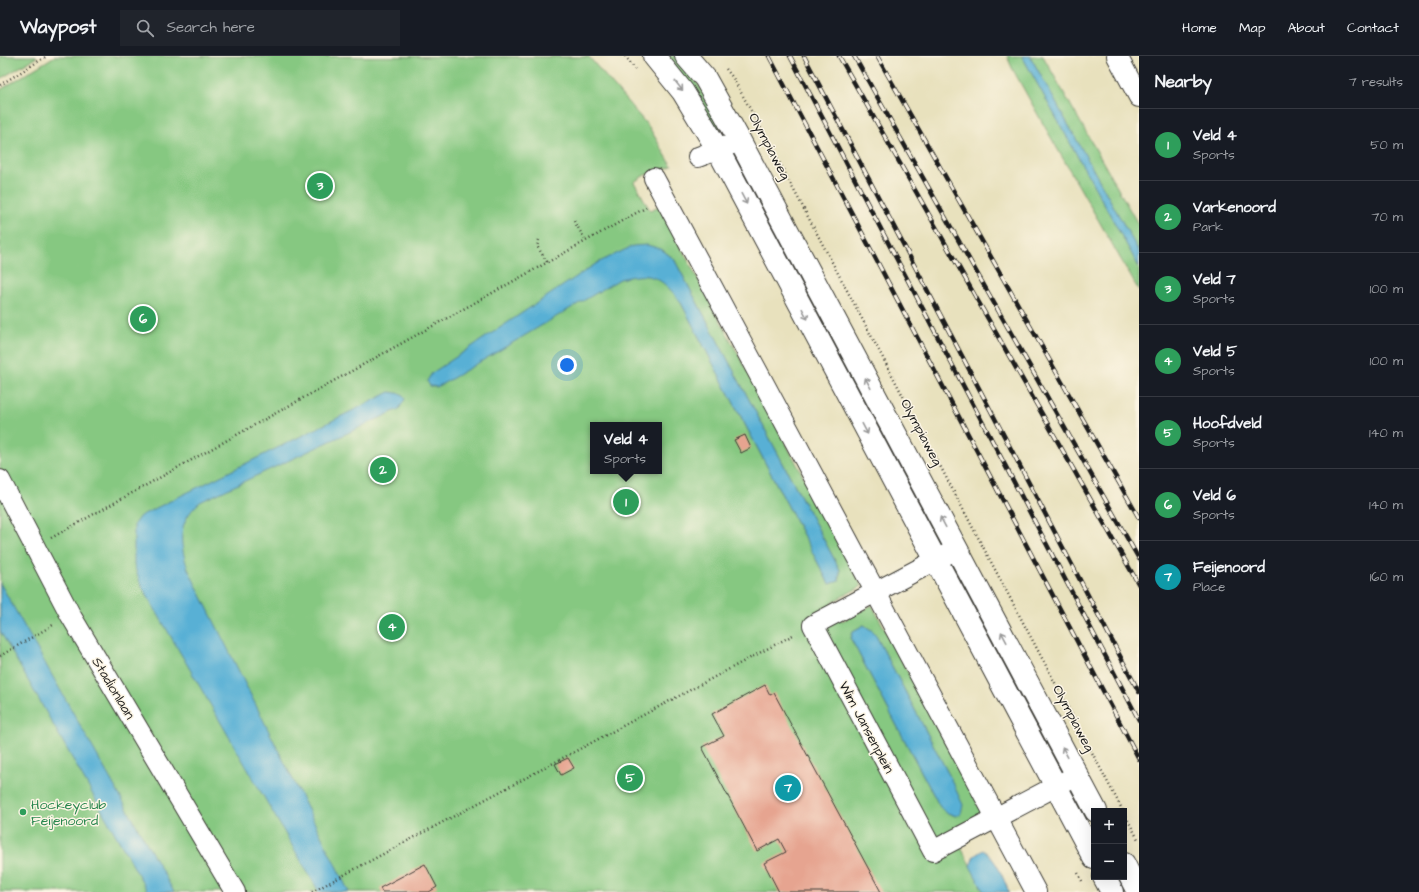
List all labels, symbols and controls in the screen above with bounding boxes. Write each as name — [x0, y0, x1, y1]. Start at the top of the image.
search box — [120, 10, 400, 46]
text: Waypost — [20, 14, 96, 41]
icon: search — [134, 17, 156, 39]
text: Search here — [166, 17, 255, 38]
text: Home — [1182, 18, 1217, 38]
text: Map — [1239, 18, 1265, 38]
text: About — [1287, 18, 1325, 38]
text: Contact — [1347, 18, 1399, 38]
text: Nearby — [1155, 70, 1212, 94]
text: 7 results — [1349, 73, 1403, 91]
one-way arrow — [674, 81, 683, 92]
street label: Olympiaweg — [743, 109, 795, 184]
text: Veld 4 — [1193, 125, 1237, 146]
text: 1 — [1167, 136, 1169, 154]
text: 50 m — [1370, 136, 1403, 154]
text: Sports — [1193, 146, 1235, 164]
pin: 3 — [307, 171, 333, 201]
one-way arrow — [741, 192, 748, 204]
text: Varkenoord — [1193, 197, 1276, 218]
text: 2 — [1164, 208, 1172, 226]
text: 70 m — [1371, 208, 1403, 226]
text: Park — [1193, 218, 1223, 236]
text: Veld 7 — [1193, 269, 1236, 290]
text: 3 — [1165, 280, 1171, 298]
text: 100 m — [1370, 280, 1403, 298]
text: Sports — [1193, 290, 1235, 308]
pin: 6 — [130, 304, 156, 334]
one-way arrow — [801, 307, 809, 319]
text: Veld 5 — [1193, 341, 1237, 362]
text: 4 — [1164, 352, 1172, 370]
text: 100 m — [1370, 352, 1403, 370]
your location — [557, 355, 577, 375]
text: Sports — [1193, 362, 1235, 380]
one-way arrow — [864, 377, 872, 389]
street label: Olympiaweg — [895, 395, 947, 470]
text: Hoofdveld — [1193, 413, 1262, 434]
popup — [590, 422, 662, 474]
one-way arrow — [862, 422, 870, 434]
text: 5 — [1163, 424, 1173, 442]
text: 140 m — [1369, 424, 1403, 442]
text: Veld 4 — [604, 429, 648, 450]
text: Sports — [1193, 434, 1235, 452]
text: Sports — [604, 450, 646, 468]
pin: 2 — [370, 455, 396, 485]
text: Veld 6 — [1193, 485, 1236, 506]
pin: 1 — [613, 487, 639, 517]
text: 6 — [1164, 496, 1172, 514]
text: 140 m — [1369, 496, 1403, 514]
text: Sports — [1193, 506, 1235, 524]
one-way arrow — [938, 517, 946, 529]
text: Feijenoord — [1193, 557, 1265, 578]
text: 7 — [1164, 568, 1172, 586]
text: 160 m — [1370, 568, 1403, 586]
text: Place — [1193, 578, 1225, 596]
pin: 4 — [379, 612, 405, 642]
one-way arrow — [1000, 631, 1007, 643]
street label: Stadionlaan — [87, 654, 140, 723]
street label: Wim Jansenplein — [833, 678, 899, 777]
street label: Olympiaweg — [1047, 681, 1099, 756]
one-way arrow — [1061, 746, 1068, 758]
pin: 5 — [617, 763, 643, 793]
pin: 7 — [775, 773, 801, 803]
place label: Hockeyclub Feijenoord — [31, 795, 106, 831]
marker: Hockeyclub Feijenoord — [18, 807, 28, 817]
map controls — [1091, 808, 1127, 880]
button: + — [1091, 808, 1127, 844]
button: − — [1091, 844, 1127, 880]

